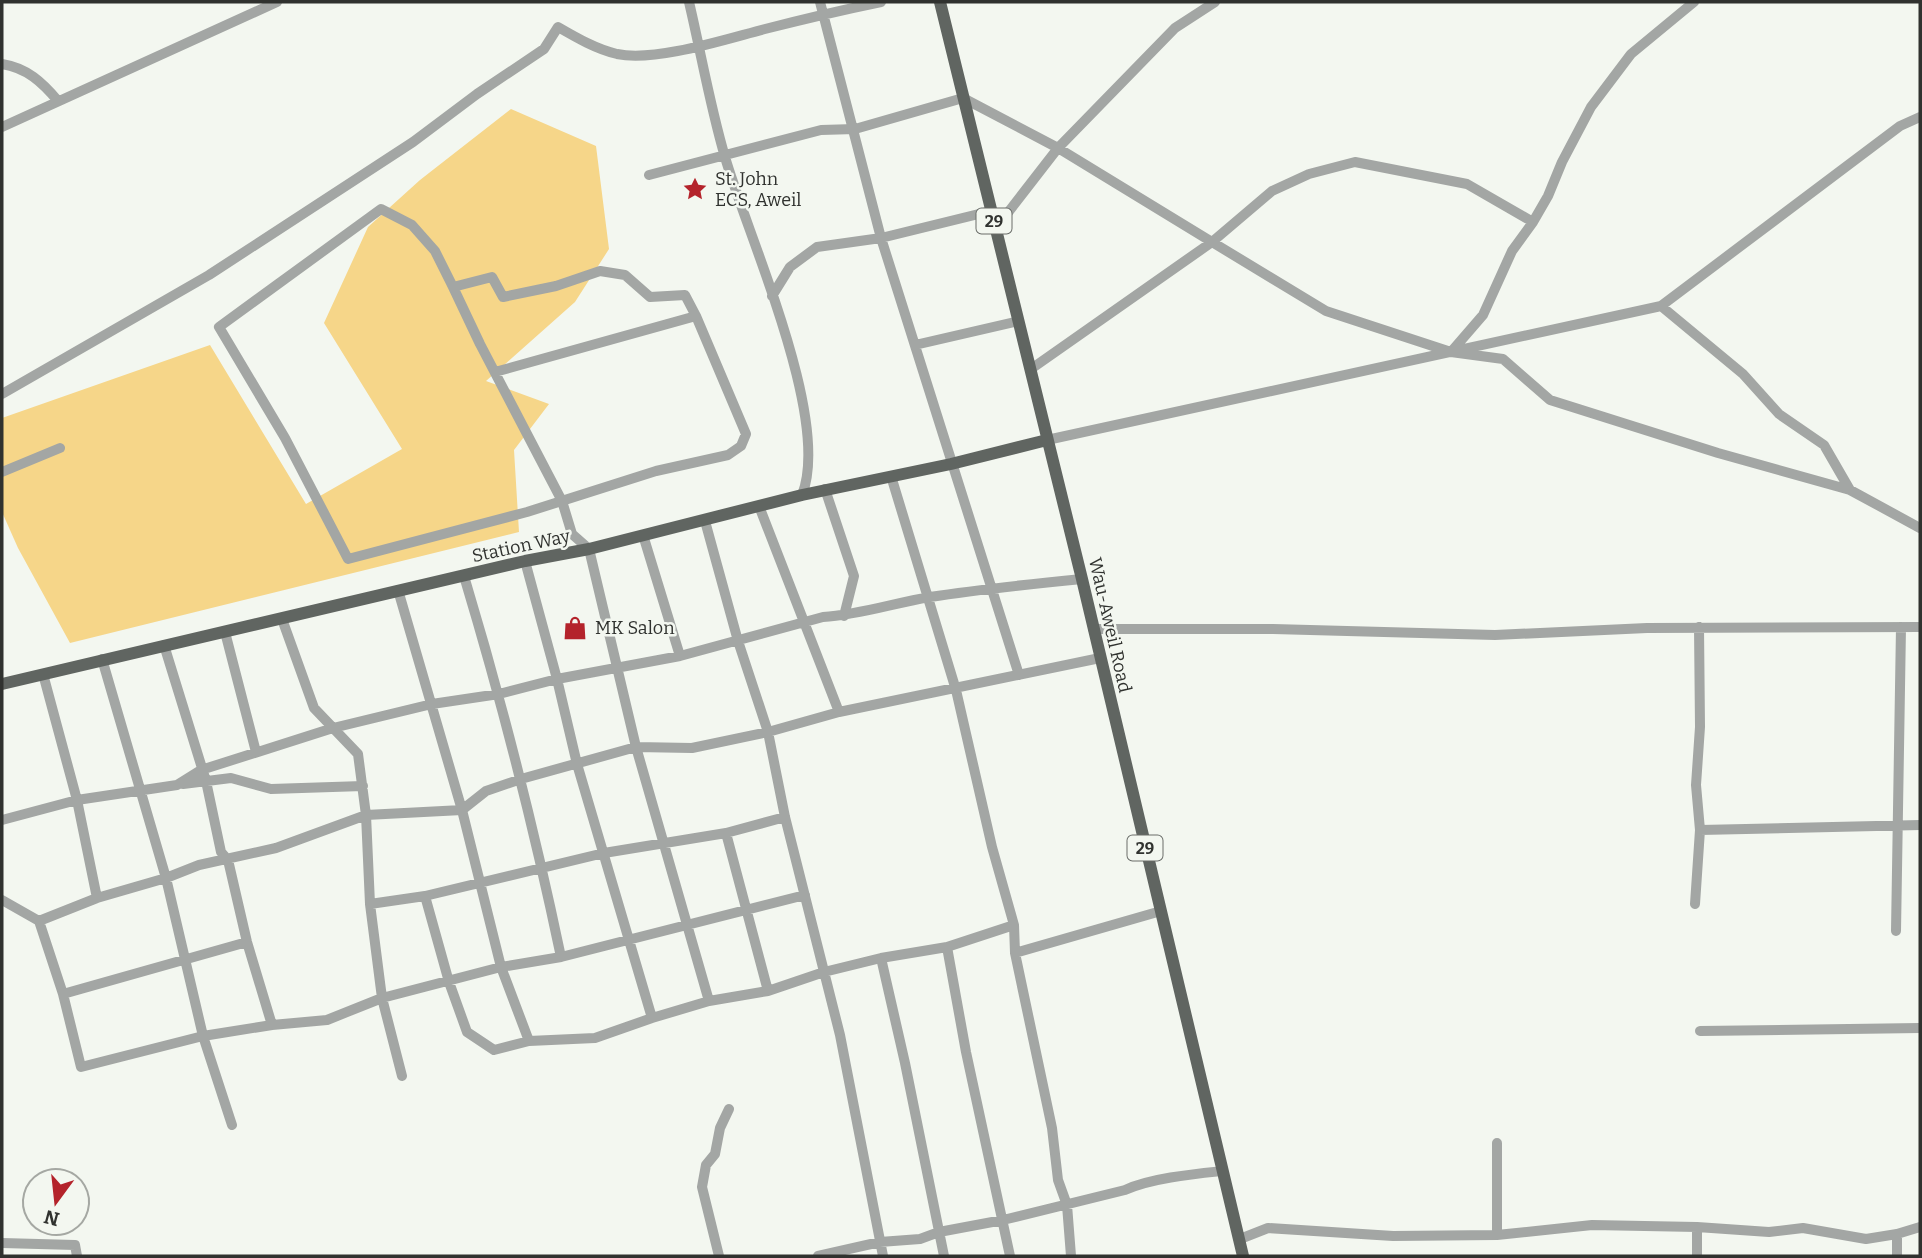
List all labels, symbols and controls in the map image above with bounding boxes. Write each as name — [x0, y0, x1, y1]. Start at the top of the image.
place label: St. John ECS, Aweil — [715, 168, 802, 211]
place icon: St. John ECS, Aweil — [681, 175, 709, 203]
road number: 29 — [976, 209, 1012, 234]
street label: Station Way — [470, 525, 573, 567]
street label: Wau-Aweil Road — [1084, 555, 1136, 695]
shop icon: MK Salon — [561, 614, 589, 642]
place label: MK Salon — [595, 617, 675, 639]
road number: 29 — [1128, 835, 1162, 860]
north arrow — [21, 1167, 91, 1237]
text: N — [41, 1205, 62, 1231]

